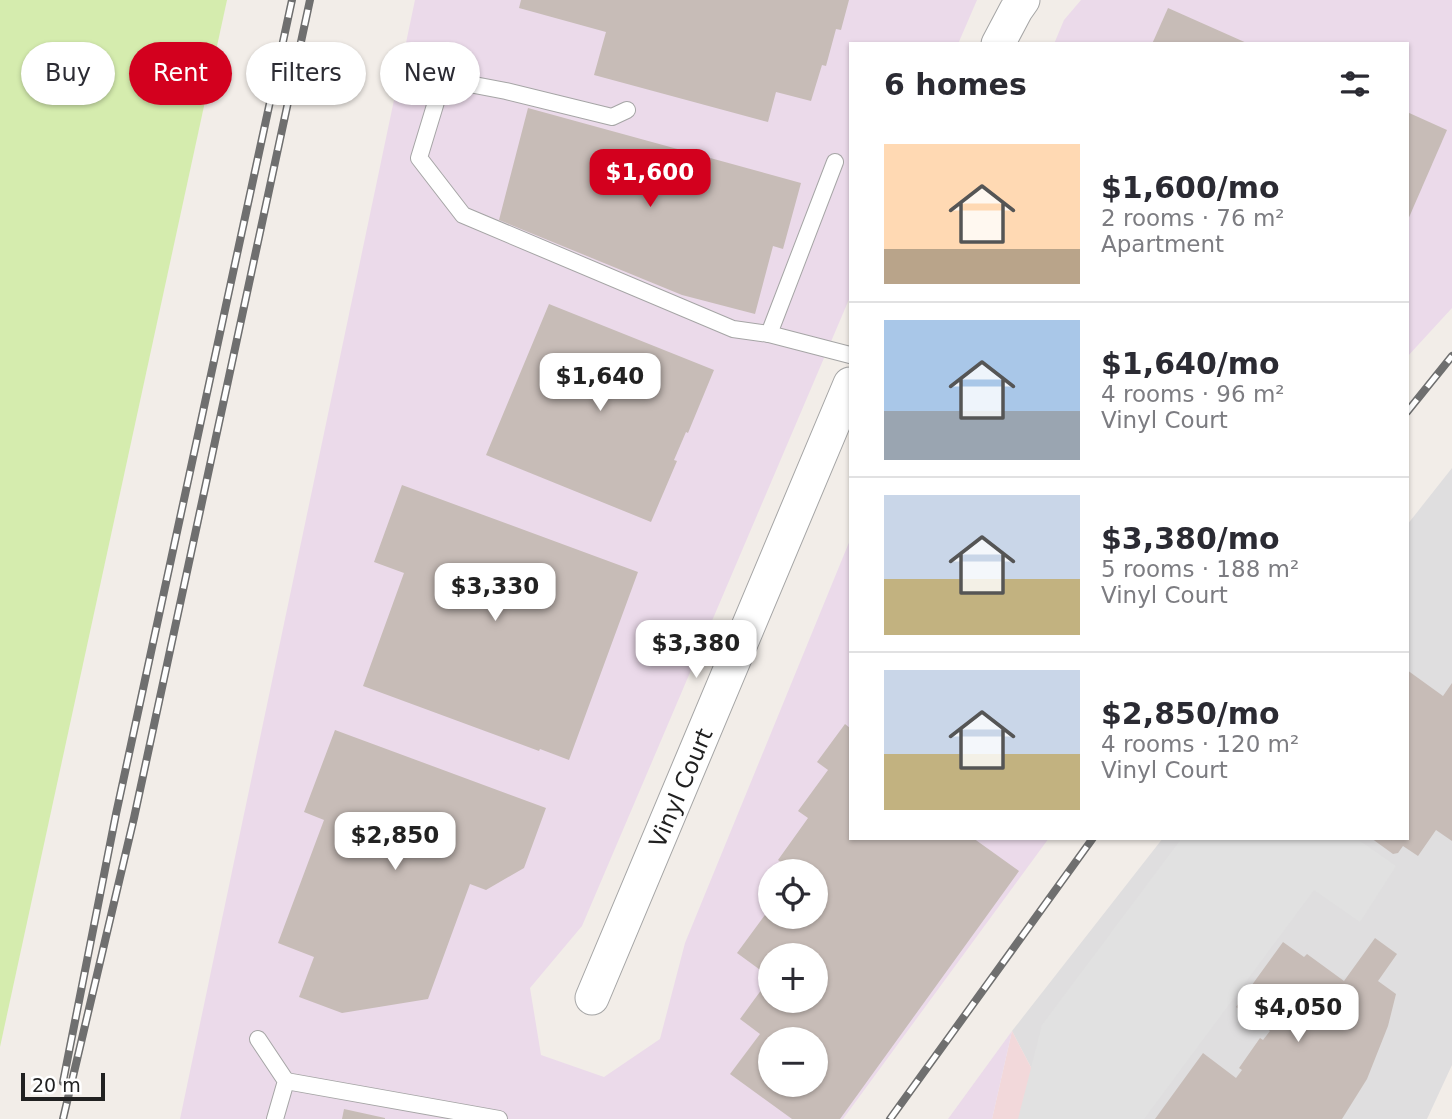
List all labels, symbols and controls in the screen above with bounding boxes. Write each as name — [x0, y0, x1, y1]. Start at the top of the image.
chip: Buy — [21, 42, 115, 105]
chip: Rent — [129, 42, 232, 105]
chip: Filters — [246, 42, 366, 105]
chip: New — [380, 42, 480, 105]
icon: filters — [1336, 65, 1374, 103]
text: 6 homes — [884, 67, 1027, 102]
pin: $1,600 — [593, 150, 707, 209]
text: $1,600 — [606, 159, 694, 185]
text: $1,600/mo — [1101, 170, 1280, 205]
icon: home — [940, 172, 1024, 256]
text: 2 rooms · 76 m² — [1101, 205, 1285, 231]
text: Apartment — [1101, 231, 1224, 257]
text: $1,640/mo — [1101, 346, 1280, 381]
icon: home — [940, 348, 1024, 432]
pin: $1,640 — [543, 354, 657, 413]
text: $1,640 — [556, 363, 644, 389]
text: 4 rooms · 96 m² — [1101, 381, 1285, 407]
text: Vinyl Court — [1101, 407, 1228, 433]
text: $3,380/mo — [1101, 521, 1280, 556]
icon: home — [940, 523, 1024, 607]
text: 5 rooms · 188 m² — [1101, 556, 1299, 582]
pin: $3,330 — [438, 564, 552, 623]
text: $3,330 — [451, 573, 539, 599]
text: Vinyl Court — [1101, 582, 1228, 608]
pin: $3,380 — [639, 620, 753, 680]
text: $3,380 — [652, 630, 740, 656]
text: $2,850/mo — [1101, 696, 1280, 731]
icon: home — [940, 698, 1024, 782]
street label: Vinyl Court — [644, 725, 718, 851]
text: 4 rooms · 120 m² — [1101, 731, 1299, 757]
text: Vinyl Court — [1101, 757, 1228, 783]
pin: $2,850 — [338, 812, 452, 872]
text: $2,850 — [351, 822, 439, 848]
map controls — [758, 859, 828, 1097]
button: locate — [758, 859, 828, 929]
button: + — [758, 943, 828, 1013]
pin: $4,050 — [1241, 984, 1355, 1044]
text: $4,050 — [1254, 994, 1342, 1020]
button: − — [758, 1027, 828, 1097]
scale bar — [21, 1070, 105, 1102]
text: 20 m — [32, 1074, 81, 1096]

